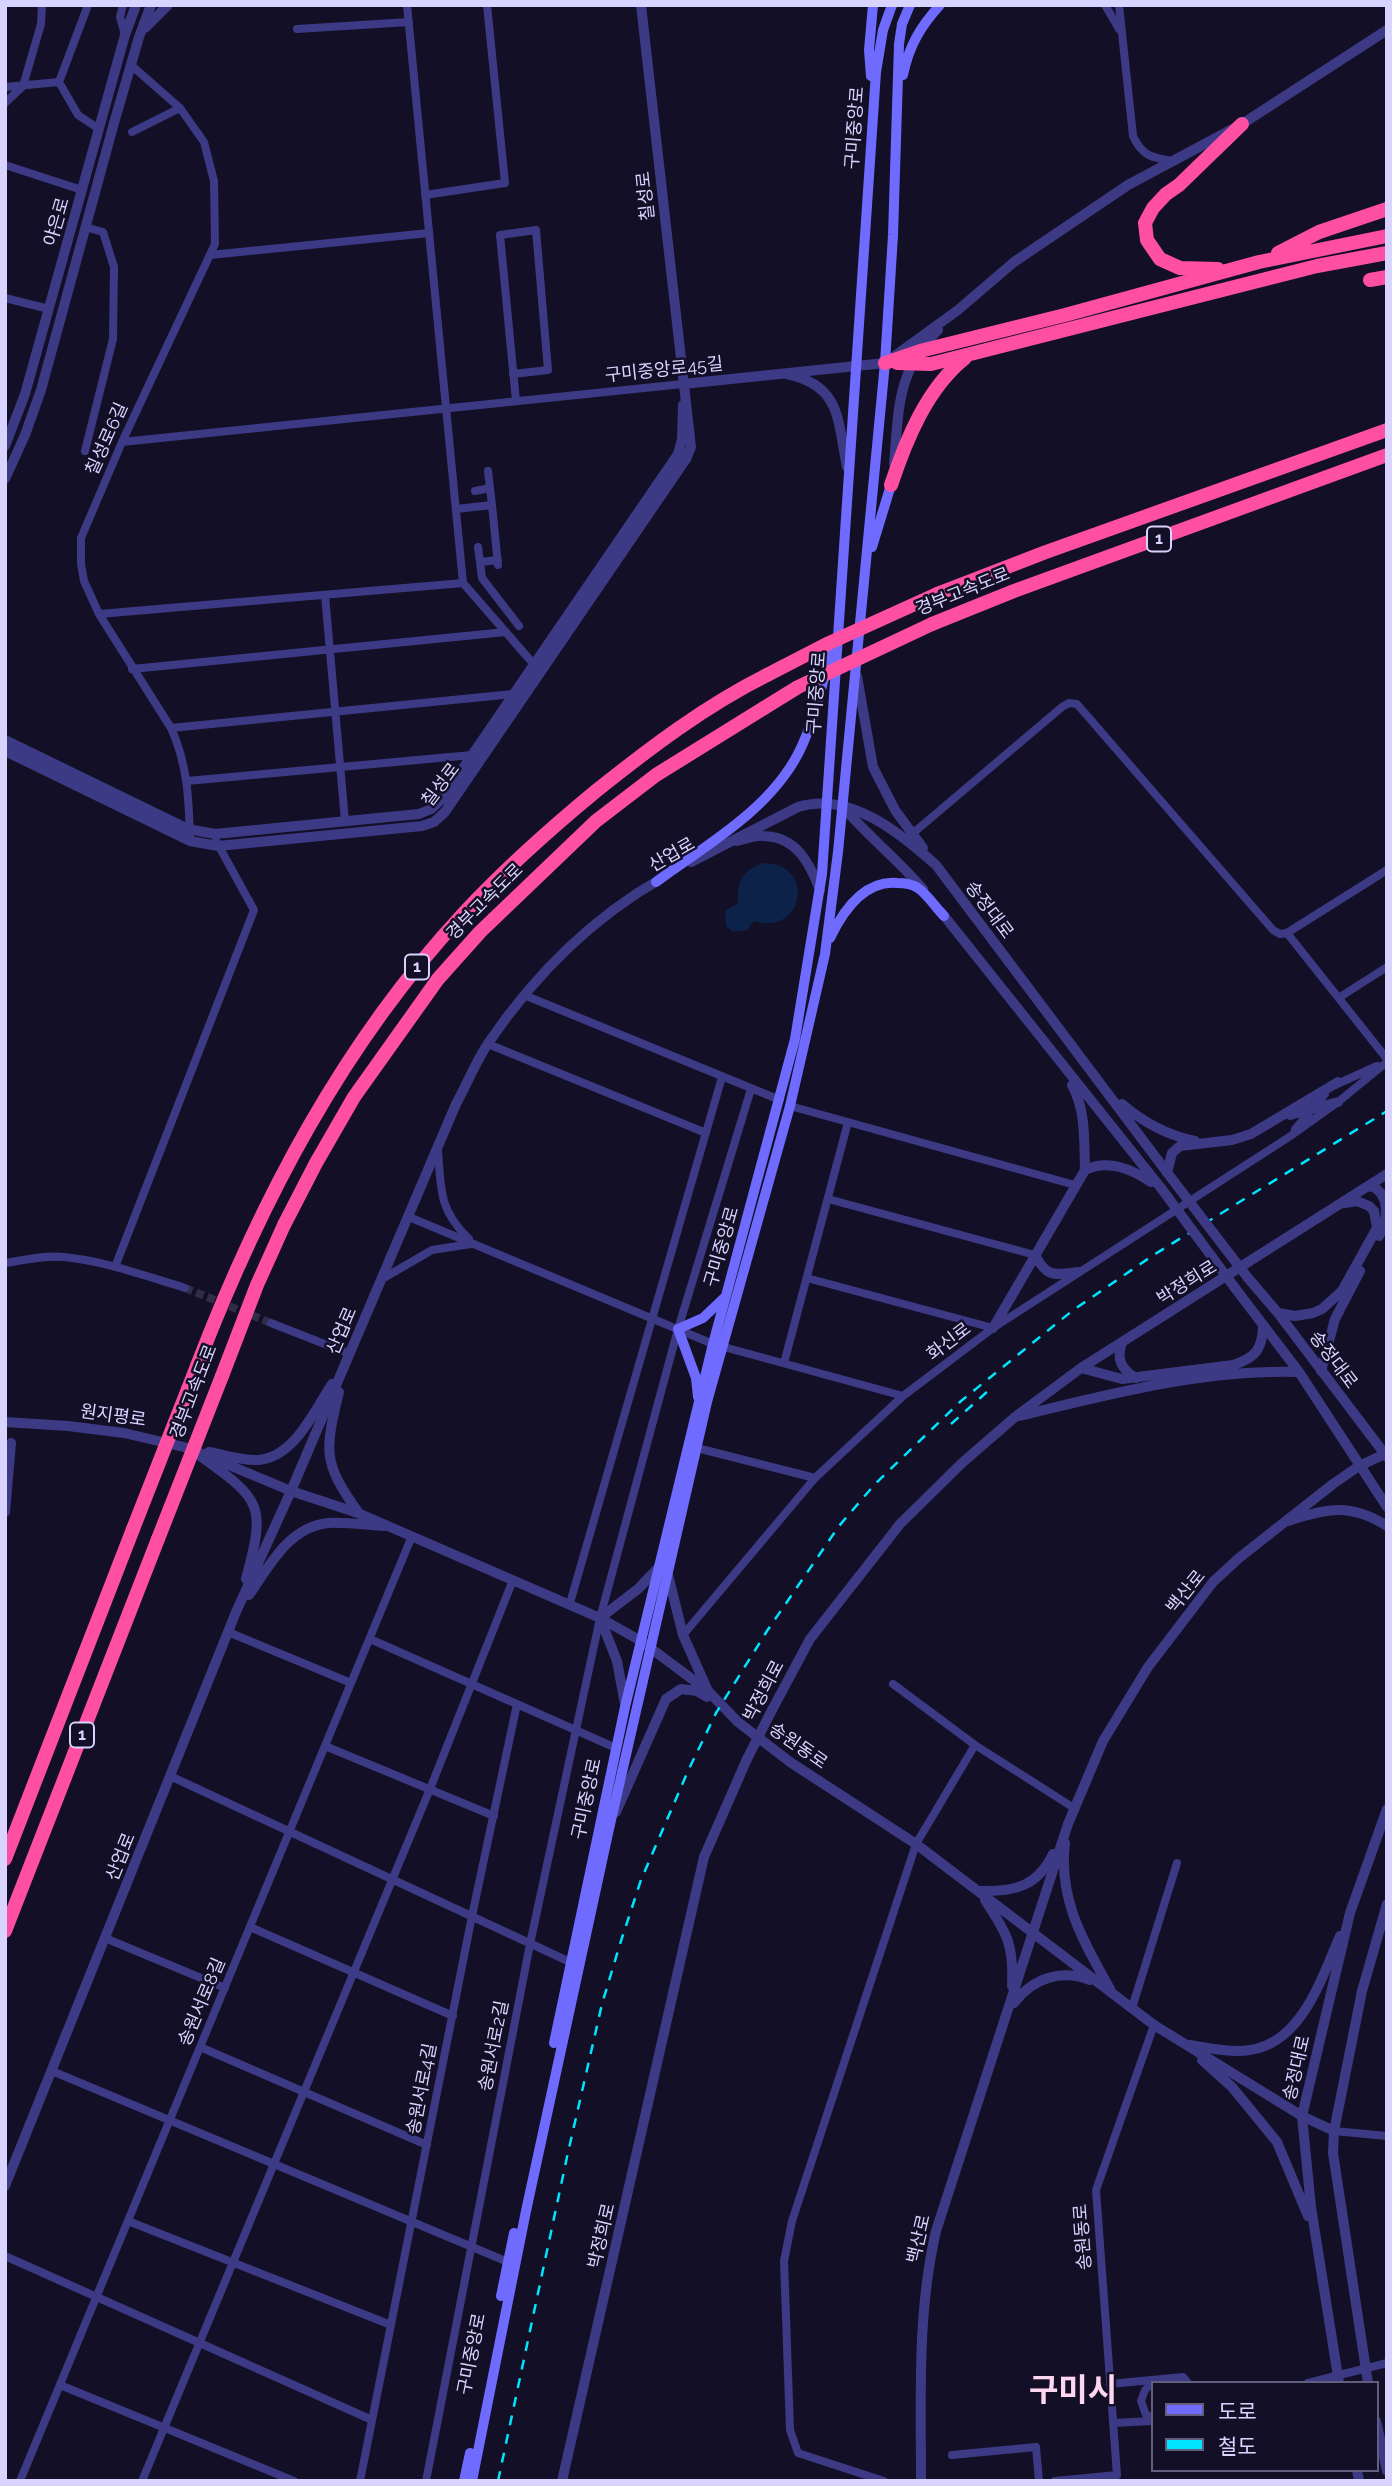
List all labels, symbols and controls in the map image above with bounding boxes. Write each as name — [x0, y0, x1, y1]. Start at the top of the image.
street label: 구미중앙로 — [841, 86, 869, 170]
street label: 칠성로 — [633, 170, 659, 222]
street label: 야은로 — [40, 195, 74, 249]
street label: 구미중앙로45길 — [604, 353, 724, 387]
street label: 칠성로6길 — [81, 399, 133, 479]
road number: 1 — [1147, 526, 1171, 552]
street label: 경부고속도로 — [913, 563, 1013, 621]
street label: 구미중앙로 — [803, 651, 831, 735]
street label: 칠성로 — [417, 759, 465, 811]
street label: 산업로 — [645, 833, 699, 877]
street label: 경부고속도로 — [442, 859, 528, 945]
street label: 송정대로 — [960, 877, 1018, 943]
road number: 1 — [405, 954, 429, 979]
street label: 구미중앙로 — [700, 1204, 744, 1290]
street label: 박정희로 — [1153, 1256, 1221, 1310]
street label: 산업로 — [322, 1304, 362, 1358]
street label: 화신로 — [923, 1318, 975, 1366]
street label: 송정대로 — [1304, 1327, 1362, 1393]
street label: 경부고속도로 — [166, 1342, 222, 1442]
street label: 원지평로 — [79, 1401, 147, 1431]
street label: 백산로 — [1162, 1566, 1210, 1618]
street label: 박정희로 — [739, 1657, 789, 1725]
street label: 송원동로 — [765, 1718, 831, 1774]
road number: 1 — [70, 1722, 94, 1748]
street label: 구미중앙로 — [568, 1756, 606, 1842]
street label: 산업로 — [102, 1830, 140, 1884]
street label: 송원서로8길 — [174, 1955, 230, 2049]
street label: 송원서로2길 — [475, 1999, 513, 2093]
street label: 송정대로 — [1279, 2033, 1315, 2103]
street label: 송원서로4길 — [403, 2041, 441, 2137]
street label: 박정희로 — [584, 2201, 620, 2271]
street label: 송원동로 — [1070, 2203, 1096, 2271]
street label: 백산로 — [903, 2212, 935, 2266]
street label: 구미중앙로 — [453, 2311, 491, 2397]
district label: 구미시 — [1029, 2372, 1117, 2410]
legend — [1150, 2381, 1378, 2472]
text: 도로 — [1218, 2399, 1257, 2424]
text: 철도 — [1218, 2434, 1257, 2459]

